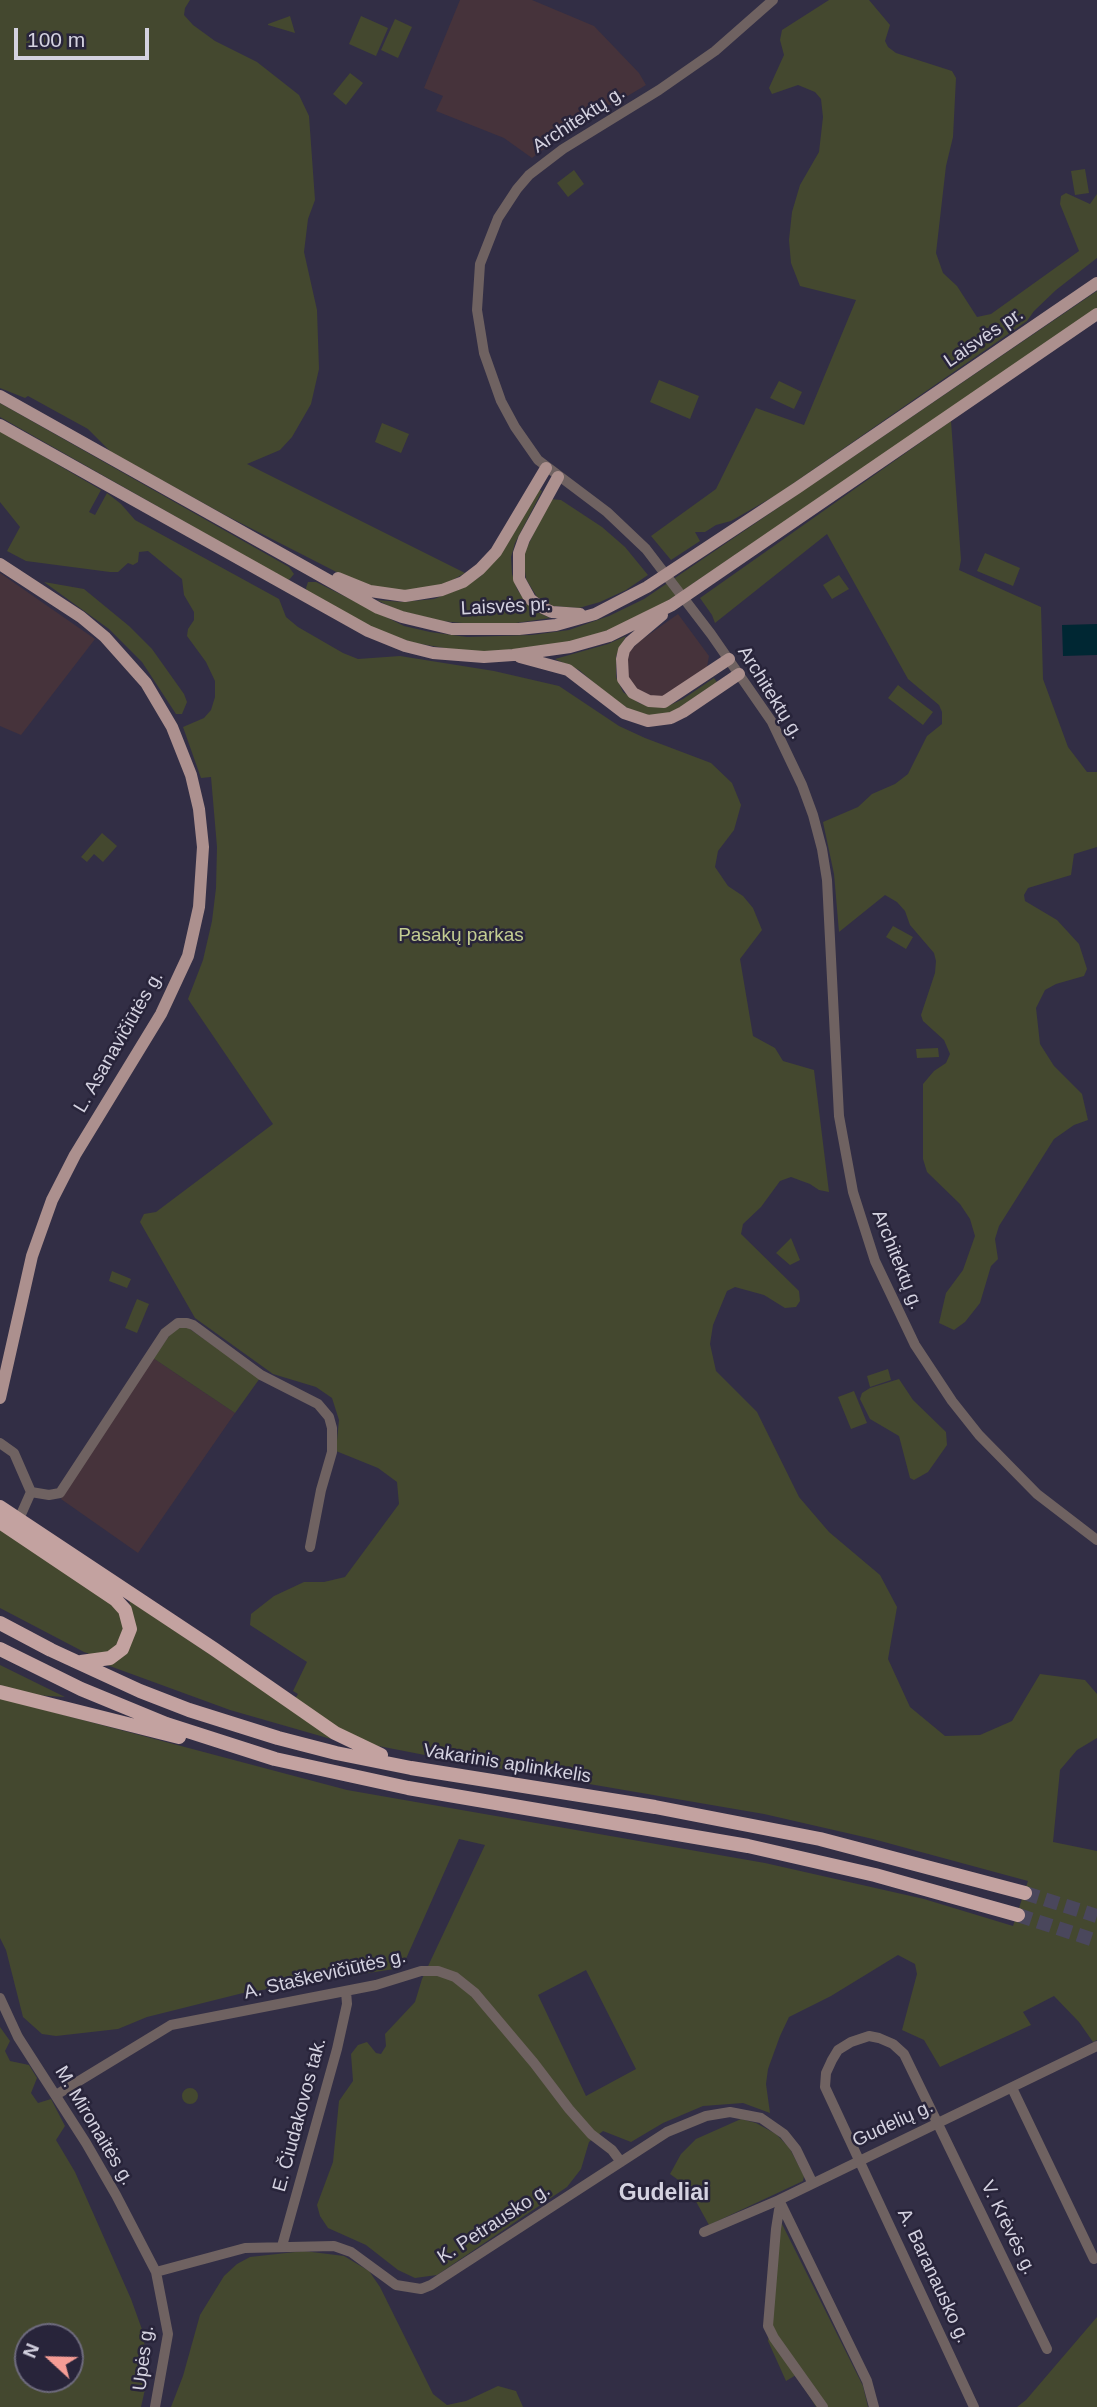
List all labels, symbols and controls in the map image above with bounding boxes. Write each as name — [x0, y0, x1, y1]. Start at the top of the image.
scale bar — [18, 14, 152, 58]
text: 100 m — [27, 28, 85, 51]
street label: Architektų g. — [529, 82, 629, 158]
street label: Laisvės pr. — [940, 303, 1028, 373]
street label: Laisvės pr. — [460, 593, 552, 621]
street label: Architektų g. — [732, 642, 808, 744]
park label: Pasakų parkas — [398, 925, 524, 947]
street label: L. Asanavičiūtės g. — [69, 967, 169, 1117]
street label: Architektų g. — [867, 1207, 927, 1313]
street label: Vakarinis aplinkkelis — [421, 1739, 593, 1789]
street label: A. Staškevičiūtės g. — [242, 1945, 408, 2005]
street label: E. Čiudakovos tak. — [268, 2036, 332, 2194]
street label: M. Mironaitės g. — [49, 2062, 139, 2190]
street label: Gudelių g. — [849, 2095, 937, 2153]
street label: V. Krėvės g. — [975, 2177, 1041, 2279]
street label: K. Petrausko g. — [433, 2179, 555, 2269]
district label: Gudeliai — [619, 2180, 709, 2208]
street label: A. Baranausko g. — [892, 2205, 974, 2347]
north arrow — [14, 2323, 84, 2393]
street label: Upės g. — [129, 2324, 159, 2392]
text: N — [19, 2340, 43, 2361]

